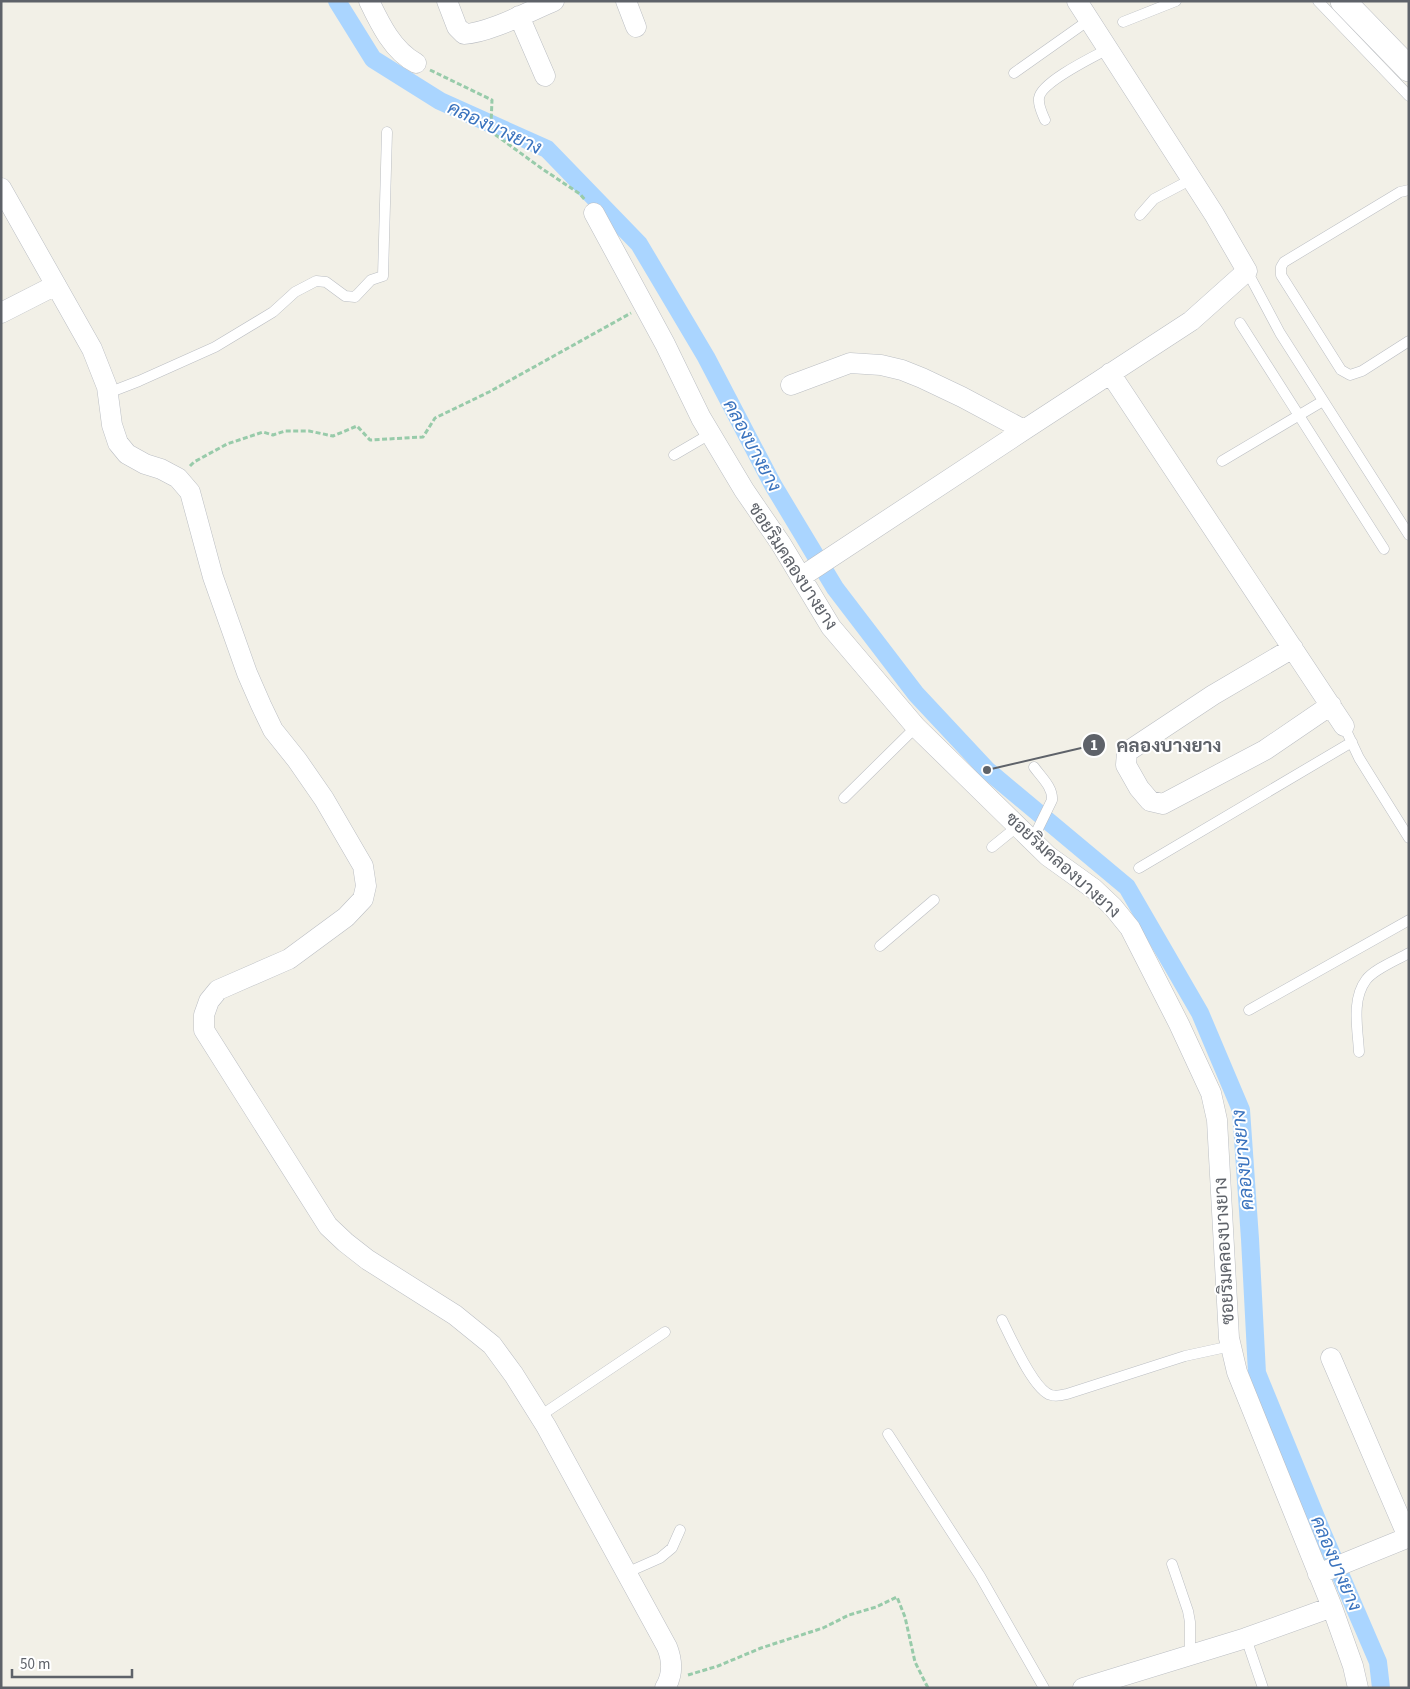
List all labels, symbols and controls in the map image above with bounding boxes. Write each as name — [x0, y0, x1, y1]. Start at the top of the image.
water label: คลองบางยาง — [443, 95, 546, 162]
water label: คลองบางยาง — [716, 395, 787, 497]
street label: ซอยริมคลองบางยาง — [742, 498, 843, 635]
callout: คลองบางยาง — [1082, 728, 1232, 762]
text: คลองบางยาง — [1116, 733, 1222, 760]
text: 1 — [1090, 735, 1098, 756]
street label: ซอยริมคลองบางยาง — [1000, 807, 1126, 924]
water label: คลองบางยาง — [1226, 1108, 1261, 1211]
street label: ซอยริมคลองบางยาง — [1208, 1177, 1241, 1325]
water label: คลองบางยาง — [1303, 1512, 1368, 1616]
scale bar — [12, 1646, 132, 1678]
text: 50 m — [20, 1654, 50, 1675]

